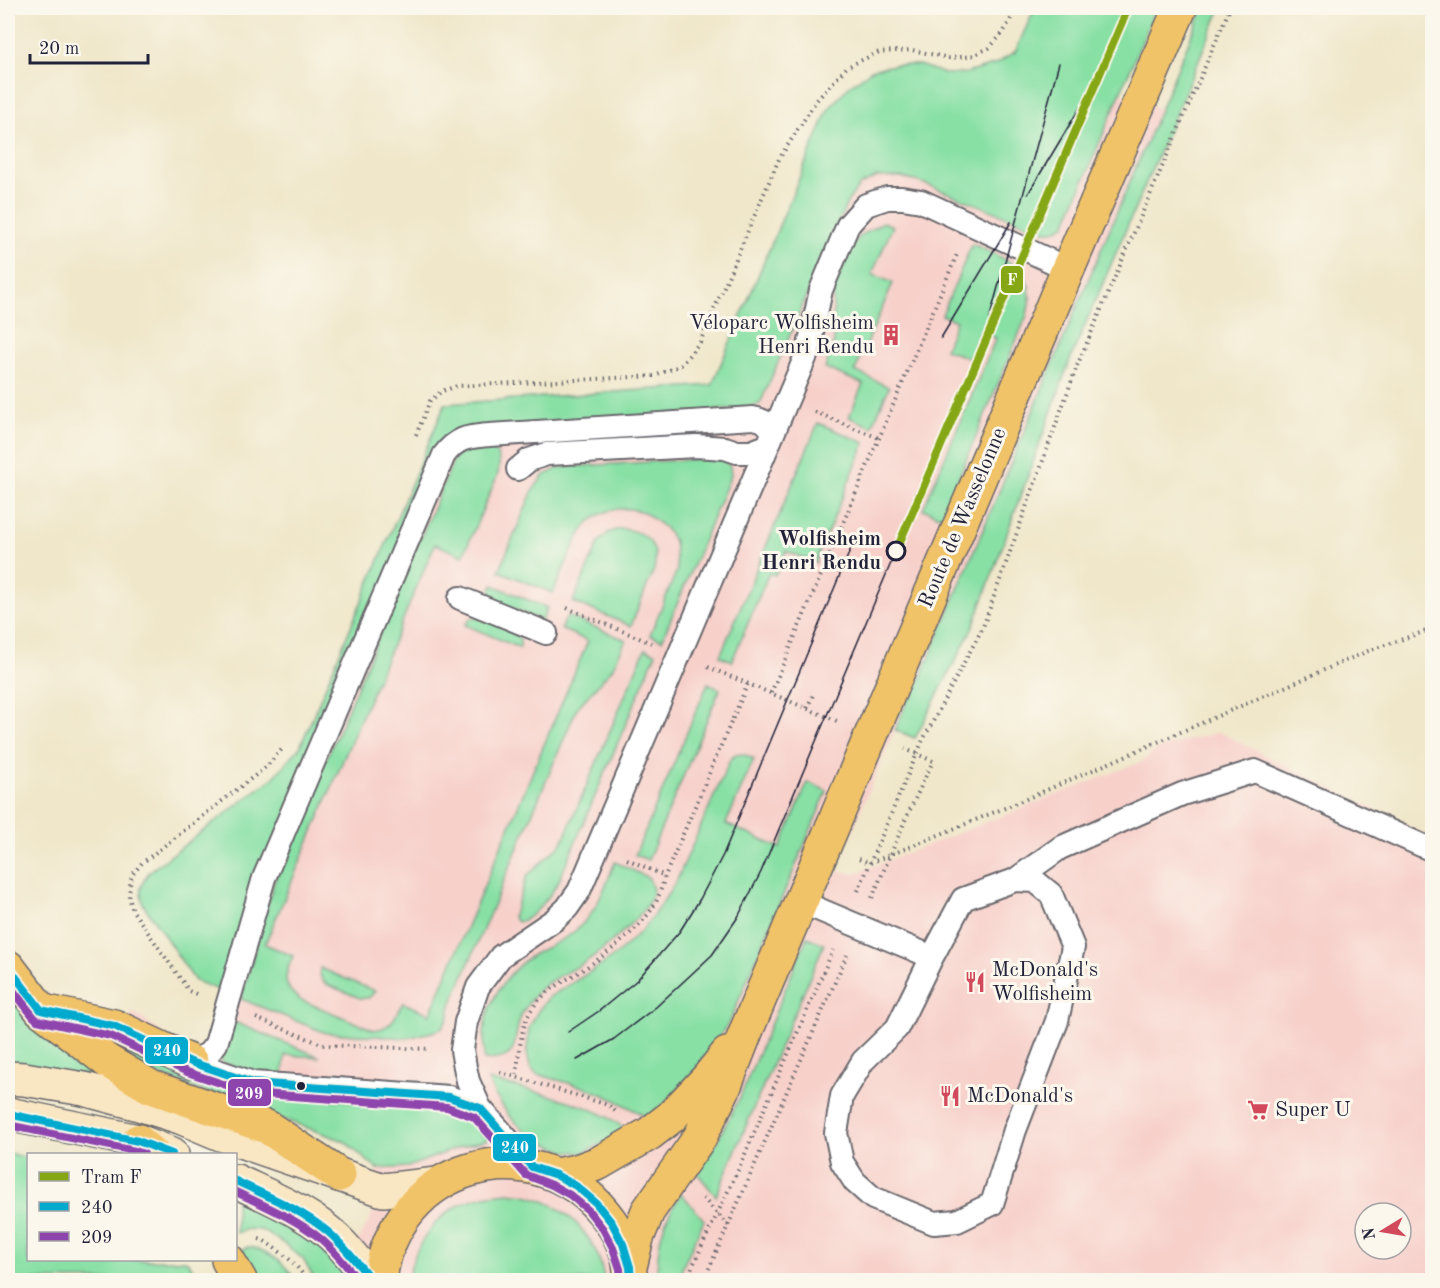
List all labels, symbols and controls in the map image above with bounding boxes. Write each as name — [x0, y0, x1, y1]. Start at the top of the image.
scale bar — [30, 27, 148, 65]
text: 20 m — [39, 40, 79, 58]
line badge: F — [1000, 265, 1024, 294]
text: F — [1007, 273, 1018, 289]
place label: Véloparc Wolfisheim Henri Rendu — [689, 313, 874, 358]
building icon: Véloparc Wolfisheim Henri Rendu — [879, 323, 903, 347]
street label: Route de Wasselonne — [916, 425, 1010, 611]
place label: Wolfisheim Henri Rendu — [761, 529, 881, 574]
marker: Wolfisheim Henri Rendu — [886, 541, 906, 561]
place label: McDonald's Wolfisheim — [992, 960, 1098, 1005]
restaurant icon: McDonald's Wolfisheim — [963, 970, 987, 994]
line badge: 240 — [144, 1036, 189, 1065]
text: 240 — [153, 1044, 181, 1060]
line badge: 209 — [227, 1078, 272, 1107]
unlabelled marker — [295, 1080, 307, 1092]
restaurant icon: McDonald's — [938, 1084, 962, 1108]
place label: McDonald's — [967, 1086, 1073, 1107]
text: 209 — [235, 1087, 263, 1103]
supermarket icon: Super U — [1246, 1098, 1270, 1122]
place label: Super U — [1275, 1100, 1351, 1121]
line badge: 240 — [492, 1133, 537, 1162]
text: 240 — [501, 1141, 529, 1157]
legend — [27, 1153, 237, 1261]
text: Tram F — [81, 1169, 142, 1187]
text: 240 — [81, 1199, 112, 1217]
north arrow — [1353, 1201, 1413, 1261]
text: N — [1361, 1225, 1379, 1241]
text: 209 — [81, 1229, 112, 1247]

